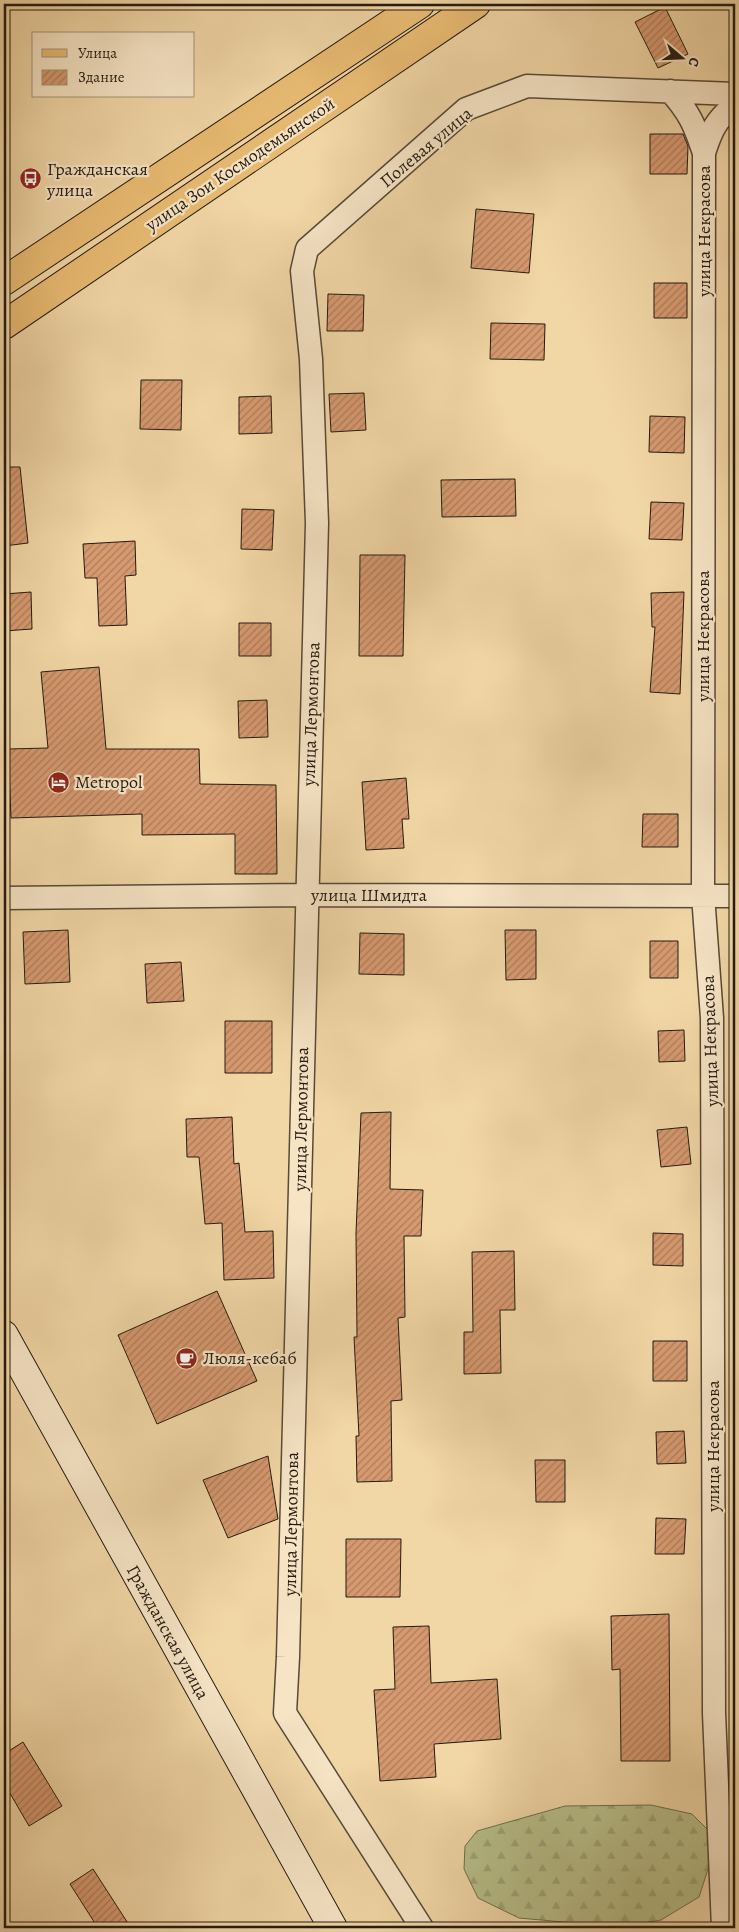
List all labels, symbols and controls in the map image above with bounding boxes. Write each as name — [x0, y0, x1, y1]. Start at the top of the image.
legend — [32, 32, 195, 98]
north arrow — [656, 32, 706, 82]
text: Улица — [78, 43, 117, 63]
text: С — [683, 55, 704, 70]
text: Здание — [78, 67, 125, 87]
street label: улица Зои Космодемьянской — [140, 92, 339, 237]
street label: Полевая улица — [375, 101, 478, 193]
place label: Гражданская улица — [46, 157, 148, 202]
street label: улица Некрасова — [692, 165, 716, 298]
bus stop icon: Гражданская улица — [19, 167, 43, 191]
street label: улица Некрасова — [691, 570, 715, 703]
street label: улица Лермонтова — [296, 641, 326, 787]
hotel icon: Metropol — [47, 770, 71, 794]
place label: Metropol — [75, 770, 143, 794]
street label: улица Шмидта — [310, 883, 428, 907]
street label: улица Некрасова — [696, 974, 724, 1108]
street label: улица Лермонтова — [288, 1046, 314, 1192]
cafe icon: Люля-кебаб — [175, 1346, 199, 1370]
place label: Люля-кебаб — [203, 1346, 297, 1370]
street label: улица Некрасова — [701, 1380, 725, 1513]
street label: улица Лермонтова — [278, 1451, 304, 1597]
street label: Гражданская улица — [121, 1560, 215, 1704]

